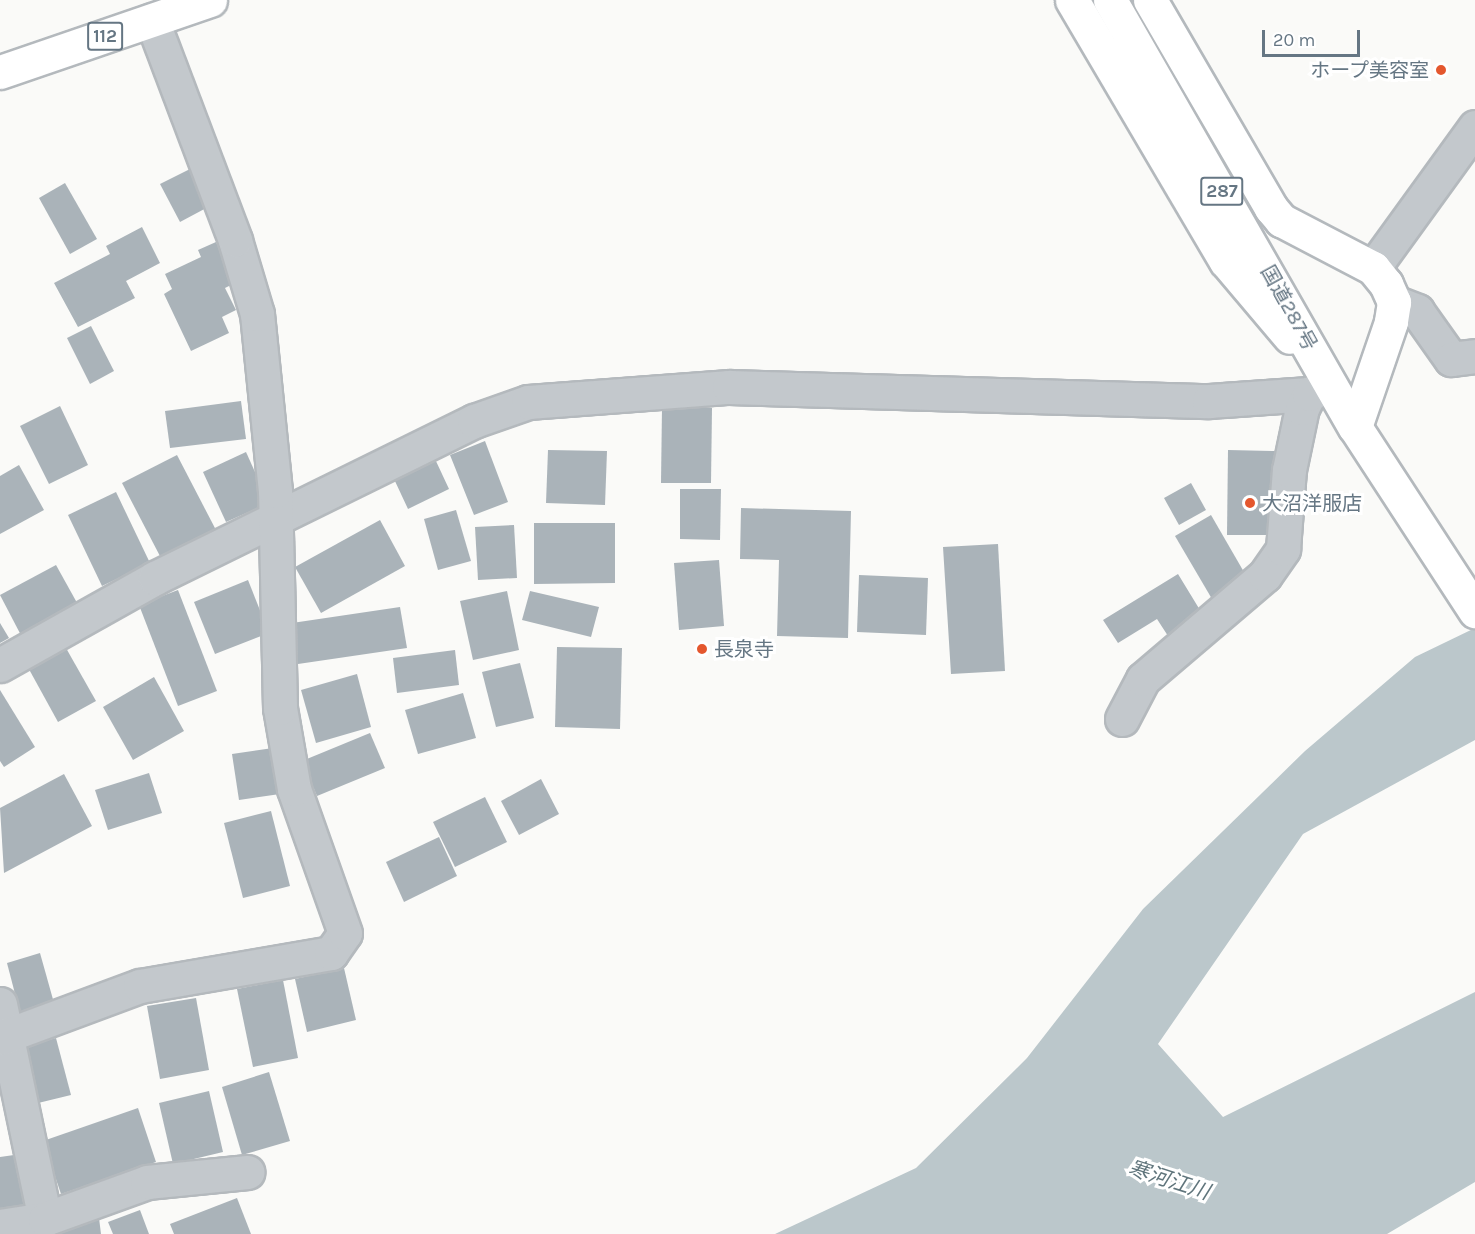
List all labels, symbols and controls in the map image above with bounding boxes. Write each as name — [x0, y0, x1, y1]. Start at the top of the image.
scale bar — [1265, 18, 1362, 56]
road number: 112 — [87, 21, 123, 51]
text: 20 m — [1273, 29, 1315, 51]
place label: ホープ美容室 — [1309, 58, 1429, 82]
marker: ホープ美容室 — [1434, 63, 1448, 77]
road number: 287 — [1200, 176, 1244, 206]
street label: 国道287号 — [1256, 261, 1322, 355]
place label: 大沼洋服店 — [1262, 491, 1362, 515]
marker: 大沼洋服店 — [1243, 496, 1257, 510]
place label: 長泉寺 — [714, 637, 774, 661]
marker: 長泉寺 — [695, 642, 709, 656]
water label: 寒河江川 — [1125, 1155, 1213, 1205]

